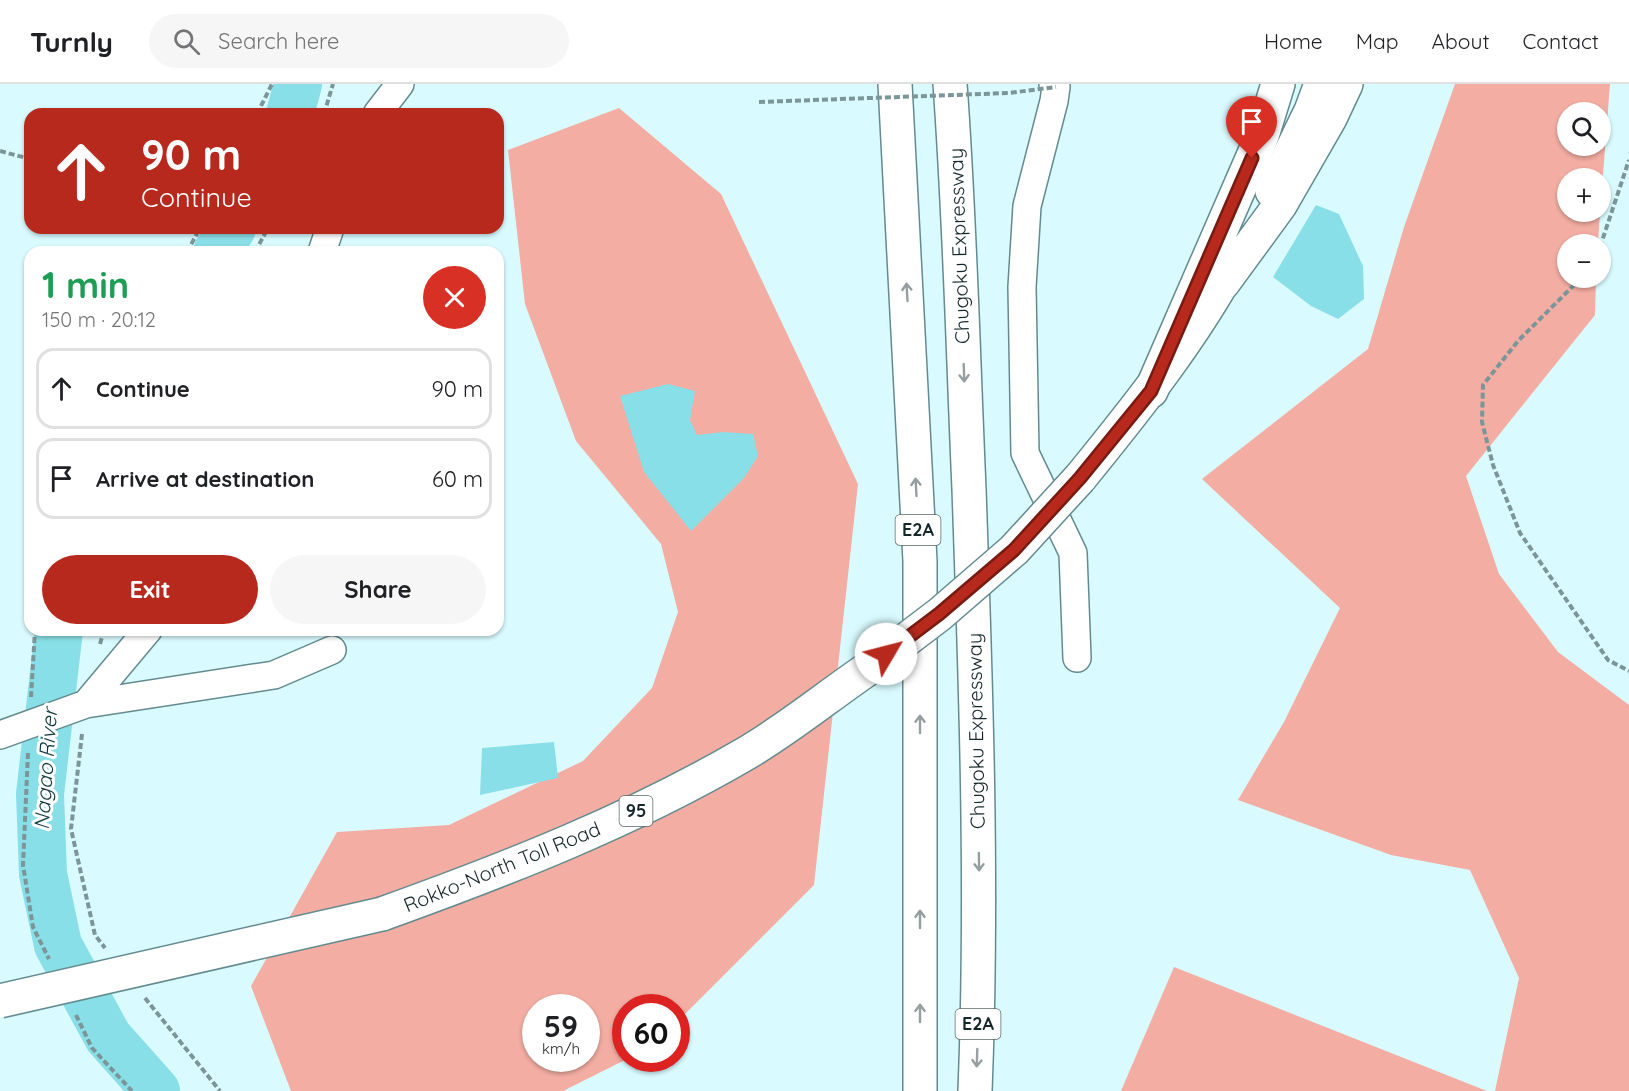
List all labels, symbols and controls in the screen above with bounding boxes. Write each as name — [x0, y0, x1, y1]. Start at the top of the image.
search box — [149, 14, 569, 68]
text: Turnly — [30, 24, 113, 59]
icon: search — [170, 25, 203, 58]
text: Search here — [218, 27, 339, 55]
text: Home — [1264, 28, 1323, 54]
text: Map — [1356, 28, 1399, 54]
text: About — [1432, 28, 1490, 54]
text: Contact — [1523, 28, 1599, 54]
pin — [1226, 96, 1277, 158]
map controls — [1557, 102, 1611, 288]
button: search — [1557, 102, 1611, 156]
icon: arrive — [1235, 105, 1268, 138]
text: 90 m — [141, 128, 241, 181]
icon: ahead — [42, 132, 120, 210]
street label: Chugoku Expressway — [943, 148, 974, 345]
button: + — [1557, 168, 1611, 222]
text: Continue — [141, 180, 252, 214]
button: − — [1557, 234, 1611, 288]
text: 1 min — [42, 262, 129, 307]
button: close — [423, 266, 486, 329]
one-way arrow — [901, 283, 912, 303]
text: 150 m · 20:12 — [42, 307, 156, 332]
one-way arrow — [959, 363, 970, 383]
icon: ahead — [45, 372, 78, 405]
text: Continue — [96, 375, 190, 403]
text: 90 m — [432, 375, 483, 403]
icon: arrive — [45, 462, 78, 495]
text: Arrive at destination — [96, 465, 314, 493]
text: 60 m — [432, 465, 483, 493]
one-way arrow — [911, 478, 922, 498]
road number: E2A — [896, 515, 940, 545]
button: Exit — [42, 555, 258, 624]
button: Share — [270, 555, 486, 624]
position arrow — [854, 622, 918, 686]
street label: Chugoku Expressway — [961, 633, 990, 829]
water label: Nagao River — [28, 704, 62, 831]
one-way arrow — [914, 715, 926, 735]
road number: 95 — [620, 796, 652, 826]
street label: Rokko-North Toll Road — [400, 816, 604, 917]
one-way arrow — [973, 851, 985, 871]
one-way arrow — [914, 910, 926, 930]
speed limit sign: 60 — [612, 994, 690, 1072]
one-way arrow — [914, 1004, 926, 1024]
text: 59 — [544, 1007, 578, 1045]
road number: E2A — [956, 1009, 1000, 1039]
text: km/h — [542, 1039, 580, 1058]
one-way arrow — [971, 1047, 982, 1067]

